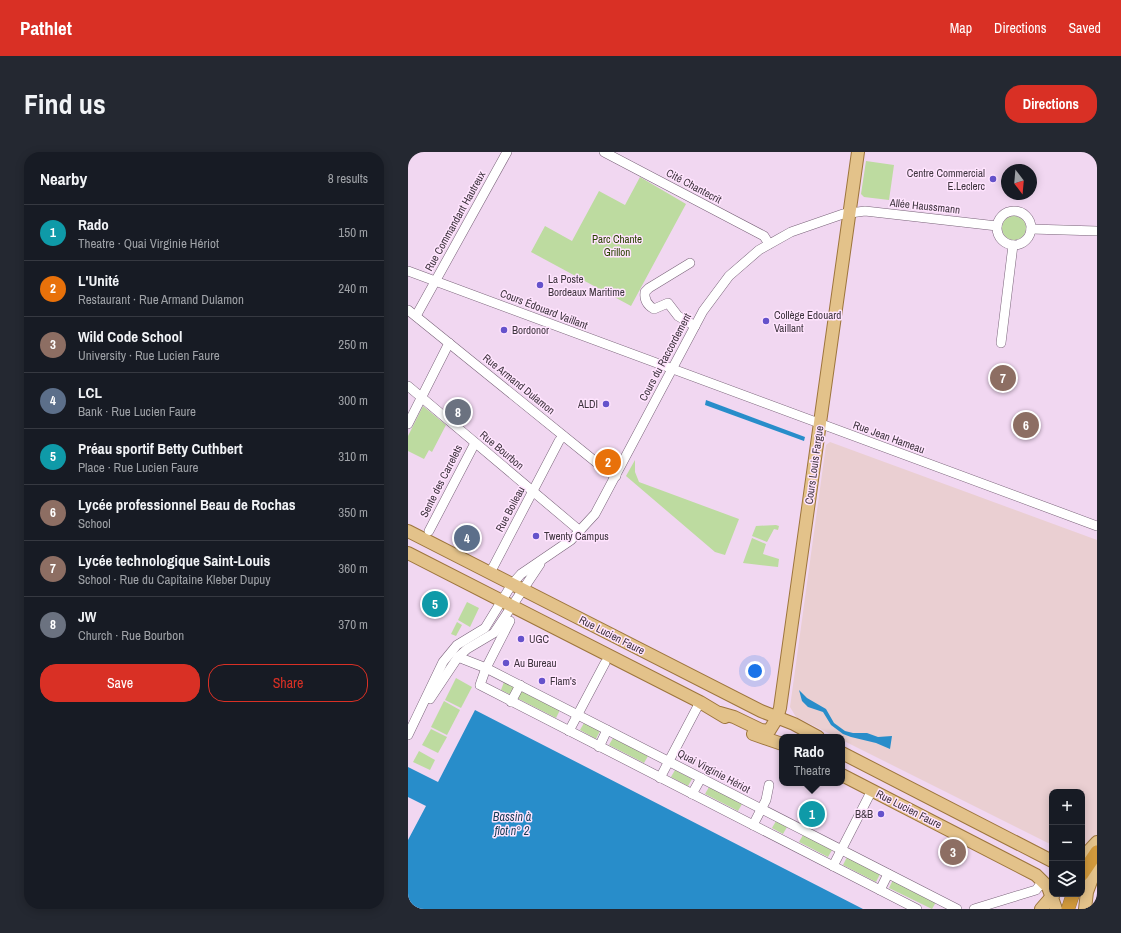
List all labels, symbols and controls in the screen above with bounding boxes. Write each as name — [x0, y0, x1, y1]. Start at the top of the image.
text: Pathlet — [20, 15, 72, 41]
text: Map — [950, 19, 972, 37]
text: Directions — [994, 19, 1046, 37]
text: Saved — [1068, 19, 1101, 37]
text: Find us — [24, 85, 106, 123]
button: Directions — [1005, 85, 1097, 123]
north arrow — [1001, 164, 1037, 200]
street label: Cité Chantecrit — [664, 166, 724, 207]
place label: Centre Commercial E.Leclerc — [907, 166, 985, 193]
text: Nearby — [40, 167, 87, 190]
street label: Rue Commandant Hautreux — [422, 168, 489, 274]
text: 8 results — [328, 170, 368, 187]
marker: Centre Commercial E.Leclerc — [988, 174, 998, 184]
street label: Allée Haussmann — [888, 195, 961, 217]
text: Rado — [78, 214, 109, 235]
text: 1 — [50, 224, 56, 241]
text: 150 m — [338, 224, 368, 241]
park label: Parc Chante Grillon — [592, 232, 642, 259]
text: Theatre · Quai Virginie Hériot — [78, 235, 219, 252]
text: L'Unité — [78, 270, 119, 291]
place label: La Poste Bordeaux Maritime — [548, 272, 625, 299]
text: 2 — [50, 280, 56, 297]
text: 240 m — [338, 280, 368, 297]
marker: La Poste Bordeaux Maritime — [535, 280, 545, 290]
street label: Cours Édouard Vaillant — [498, 286, 590, 332]
text: Restaurant · Rue Armand Dulamon — [78, 291, 244, 308]
place label: Collège Edouard Vaillant — [774, 308, 841, 335]
street label: Cours du Raccordement — [636, 310, 694, 403]
marker: Collège Edouard Vaillant — [761, 316, 771, 326]
place label: Bordonor — [512, 323, 549, 337]
marker: Bordonor — [499, 325, 509, 335]
text: Wild Code School — [78, 326, 182, 347]
text: 3 — [50, 336, 56, 353]
text: 250 m — [338, 336, 368, 353]
text: University · Rue Lucien Faure — [78, 347, 220, 364]
street label: Rue Armand Dulamon — [480, 351, 558, 417]
pin: 7 — [990, 363, 1016, 393]
text: LCL — [78, 382, 102, 403]
text: 4 — [50, 392, 56, 409]
text: 300 m — [338, 392, 368, 409]
pin: 8 — [445, 397, 471, 427]
place label: ALDI — [577, 397, 598, 411]
marker: ALDI — [601, 399, 611, 409]
text: Bank · Rue Lucien Faure — [78, 403, 196, 420]
pin: 6 — [1013, 410, 1039, 440]
street label: Rue Jean Hameau — [851, 418, 927, 456]
street label: Cours Louis Fargue — [802, 425, 826, 505]
street label: Rue Bourbon — [477, 428, 527, 472]
text: Préau sportif Betty Cuthbert — [78, 438, 243, 459]
street label: Sente des Carrelets — [417, 442, 466, 520]
pin: 2 — [595, 447, 621, 477]
text: 5 — [50, 448, 56, 465]
text: 310 m — [338, 448, 368, 465]
text: Place · Rue Lucien Faure — [78, 459, 198, 476]
street label: Rue Boileau — [492, 484, 528, 534]
text: Lycée professionnel Beau de Rochas — [78, 494, 296, 515]
text: 6 — [50, 504, 56, 521]
text: 350 m — [338, 504, 368, 521]
text: School — [78, 515, 111, 532]
pin: 4 — [454, 523, 480, 553]
place label: Twenty Campus — [544, 529, 609, 543]
marker: Twenty Campus — [531, 531, 541, 541]
text: Lycée technologique Saint-Louis — [78, 550, 270, 571]
text: 7 — [50, 560, 56, 577]
text: 360 m — [338, 560, 368, 577]
text: School · Rue du Capitaine Kleber Dupuy — [78, 571, 271, 588]
pin: 5 — [422, 589, 448, 619]
text: JW — [78, 606, 96, 627]
street label: Rue Lucien Faure — [577, 612, 647, 658]
text: 8 — [50, 616, 56, 633]
text: 370 m — [338, 616, 368, 633]
text: Church · Rue Bourbon — [78, 627, 184, 644]
place label: UGC — [529, 632, 550, 646]
marker: UGC — [516, 634, 526, 644]
place label: Au Bureau — [513, 656, 557, 670]
marker: Au Bureau — [501, 658, 511, 668]
your location — [745, 661, 765, 681]
button: Save — [40, 664, 200, 702]
button: Share — [208, 664, 368, 702]
place label: Flam's — [550, 674, 577, 688]
marker: Flam's — [537, 676, 547, 686]
popup — [779, 734, 845, 786]
text: Rado — [794, 741, 824, 762]
street label: Quai Virginie Hériot — [675, 746, 753, 796]
text: Theatre — [794, 762, 830, 779]
street label: Rue Lucien Faure — [874, 786, 944, 832]
map controls — [1049, 789, 1085, 897]
button: + — [1049, 789, 1085, 825]
pin: 1 — [799, 799, 825, 829]
place label: B&B — [855, 807, 873, 821]
water label: Bassin à flot n° 2 — [493, 809, 532, 839]
marker: B&B — [876, 809, 886, 819]
button: − — [1049, 825, 1085, 861]
pin: 3 — [940, 837, 966, 867]
button: layers — [1049, 861, 1085, 897]

